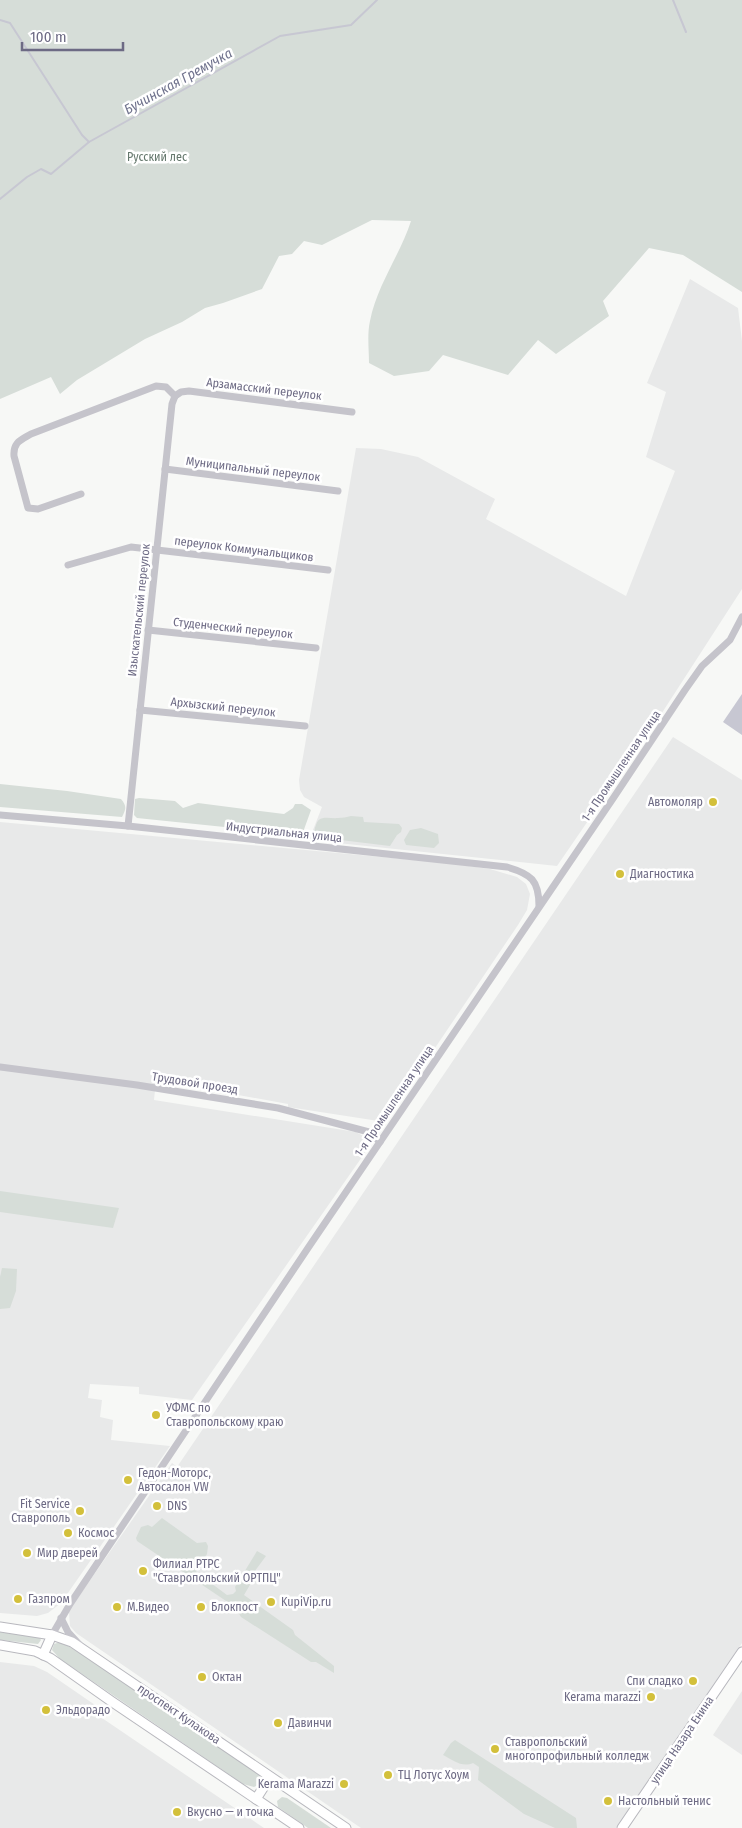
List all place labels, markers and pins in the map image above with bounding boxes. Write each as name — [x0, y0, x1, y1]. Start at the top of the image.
place label: Автомоляр — [648, 795, 703, 809]
marker: Автомоляр — [707, 796, 719, 808]
place label: Диагностика — [629, 867, 694, 881]
marker: Диагностика — [614, 868, 626, 880]
place label: УФМС по Ставропольскому краю — [165, 1401, 284, 1429]
marker: УФМС по Ставропольскому краю — [150, 1409, 162, 1421]
place label: Гедон-Моторс, Автосалон VW — [138, 1466, 211, 1494]
marker: Гедон-Моторс, Автосалон VW — [122, 1474, 134, 1486]
place label: Fit Service Ставрополь — [11, 1497, 70, 1525]
place label: DNS — [167, 1499, 187, 1513]
marker: DNS — [151, 1500, 163, 1512]
marker: Fit Service Ставрополь — [74, 1505, 86, 1517]
place label: Космос — [78, 1526, 114, 1540]
marker: Космос — [62, 1527, 74, 1539]
place label: Мир дверей — [37, 1546, 98, 1560]
marker: Мир дверей — [21, 1547, 33, 1559]
place label: Филиал РТРС "Ставропольский ОРТПЦ" — [153, 1557, 281, 1585]
marker: Филиал РТРС "Ставропольский ОРТПЦ" — [137, 1565, 149, 1577]
place label: Газпром — [28, 1592, 70, 1606]
marker: Газпром — [12, 1593, 24, 1605]
place label: KupiVip.ru — [281, 1595, 331, 1609]
marker: KupiVip.ru — [265, 1596, 277, 1608]
place label: М.Видео — [127, 1600, 169, 1614]
place label: Блокпост — [211, 1600, 258, 1614]
marker: М.Видео — [111, 1601, 123, 1613]
marker: Блокпост — [195, 1601, 207, 1613]
place label: Октан — [212, 1670, 242, 1684]
marker: Октан — [196, 1671, 208, 1683]
place label: Спи сладко — [626, 1674, 683, 1688]
marker: Спи сладко — [687, 1675, 699, 1687]
place label: Kerama marazzi — [564, 1690, 641, 1704]
marker: Kerama marazzi — [645, 1691, 657, 1703]
place label: Эльдорадо — [56, 1703, 110, 1717]
marker: Эльдорадо — [40, 1704, 52, 1716]
place label: Давинчи — [287, 1716, 332, 1730]
marker: Давинчи — [272, 1717, 284, 1729]
place label: Ставропольский многопрофильный колледж — [505, 1735, 649, 1763]
marker: Ставропольский многопрофильный колледж — [489, 1743, 501, 1755]
place label: ТЦ Лотус Хоум — [398, 1768, 469, 1782]
marker: ТЦ Лотус Хоум — [382, 1769, 394, 1781]
place label: Kerama Marazzi — [258, 1777, 334, 1791]
marker: Kerama Marazzi — [338, 1778, 350, 1790]
place label: Настольный тенис — [618, 1794, 711, 1808]
marker: Настольный тенис — [602, 1795, 614, 1807]
place label: Вкусно — и точка — [187, 1805, 274, 1819]
marker: Вкусно — и точка — [171, 1806, 183, 1818]

